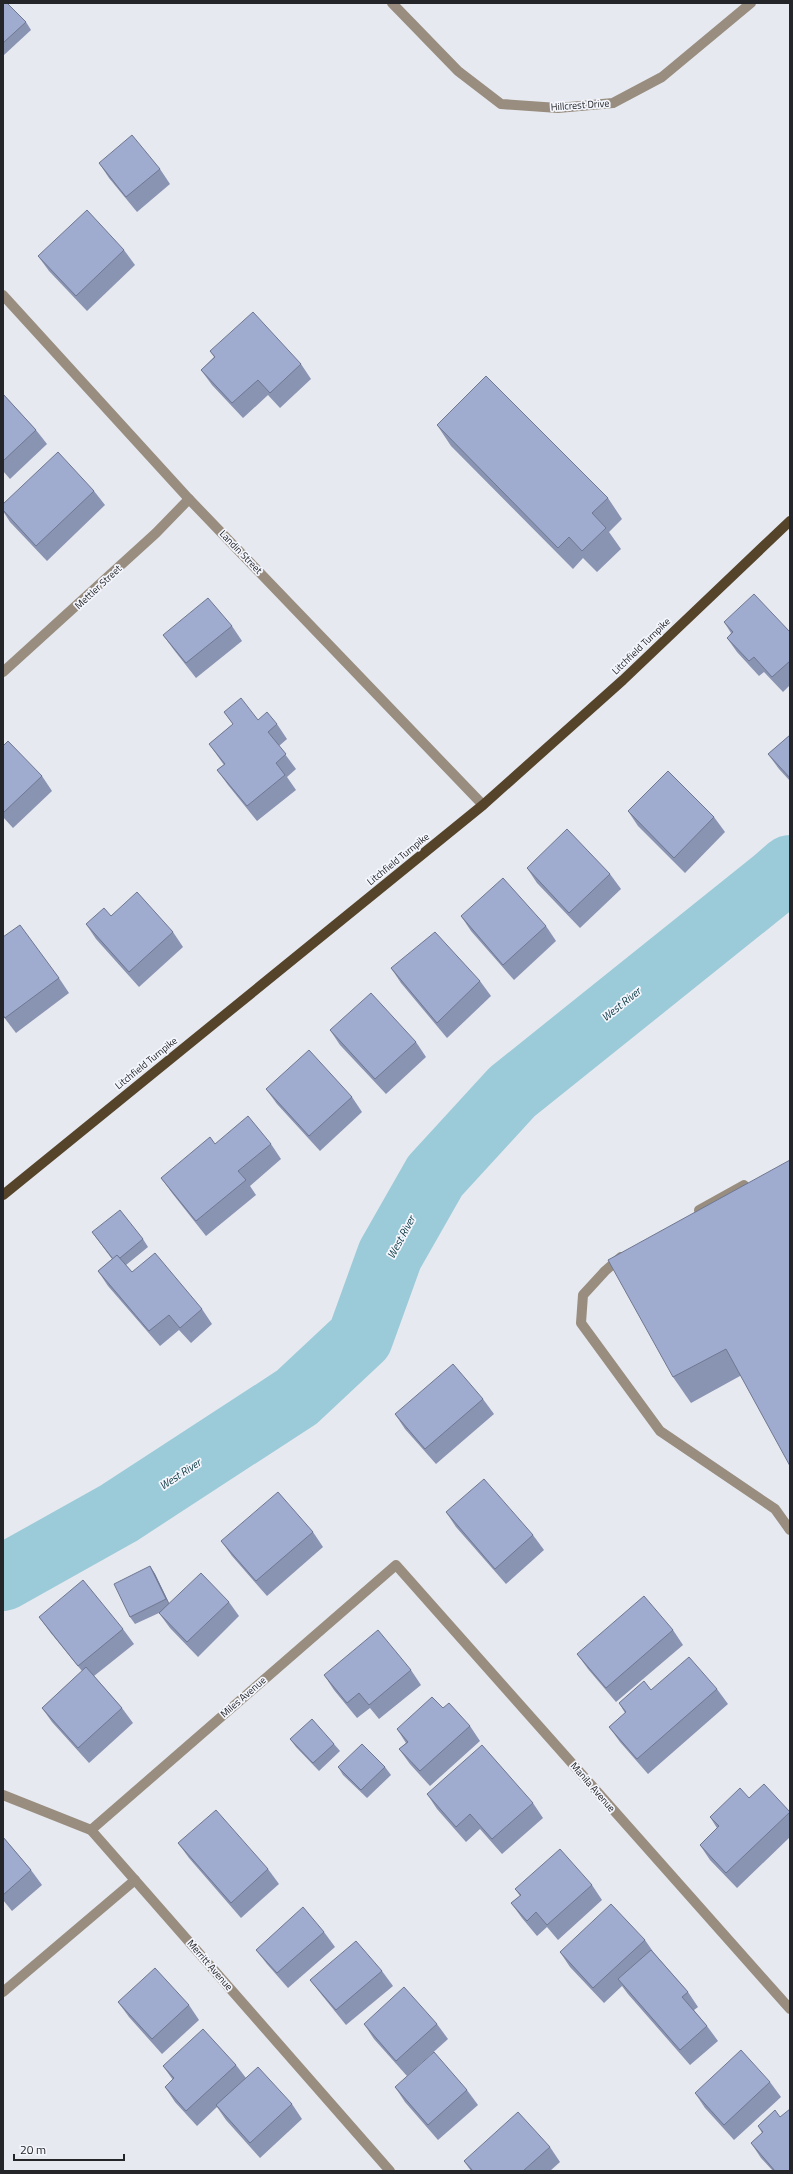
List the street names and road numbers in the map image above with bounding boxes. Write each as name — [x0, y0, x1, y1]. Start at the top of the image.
street label: Hillcrest Drive — [550, 95, 610, 115]
street label: Landin Street — [216, 527, 266, 578]
street label: Mettler Street — [71, 561, 125, 613]
street label: Litchfield Turnpike — [608, 614, 674, 678]
street label: Litchfield Turnpike — [364, 829, 432, 889]
street label: Litchfield Turnpike — [112, 1033, 180, 1093]
street label: Miles Avenue — [217, 1673, 269, 1721]
street label: Manila Avenue — [567, 1759, 619, 1815]
street label: Merritt Avenue — [184, 1936, 236, 1994]

